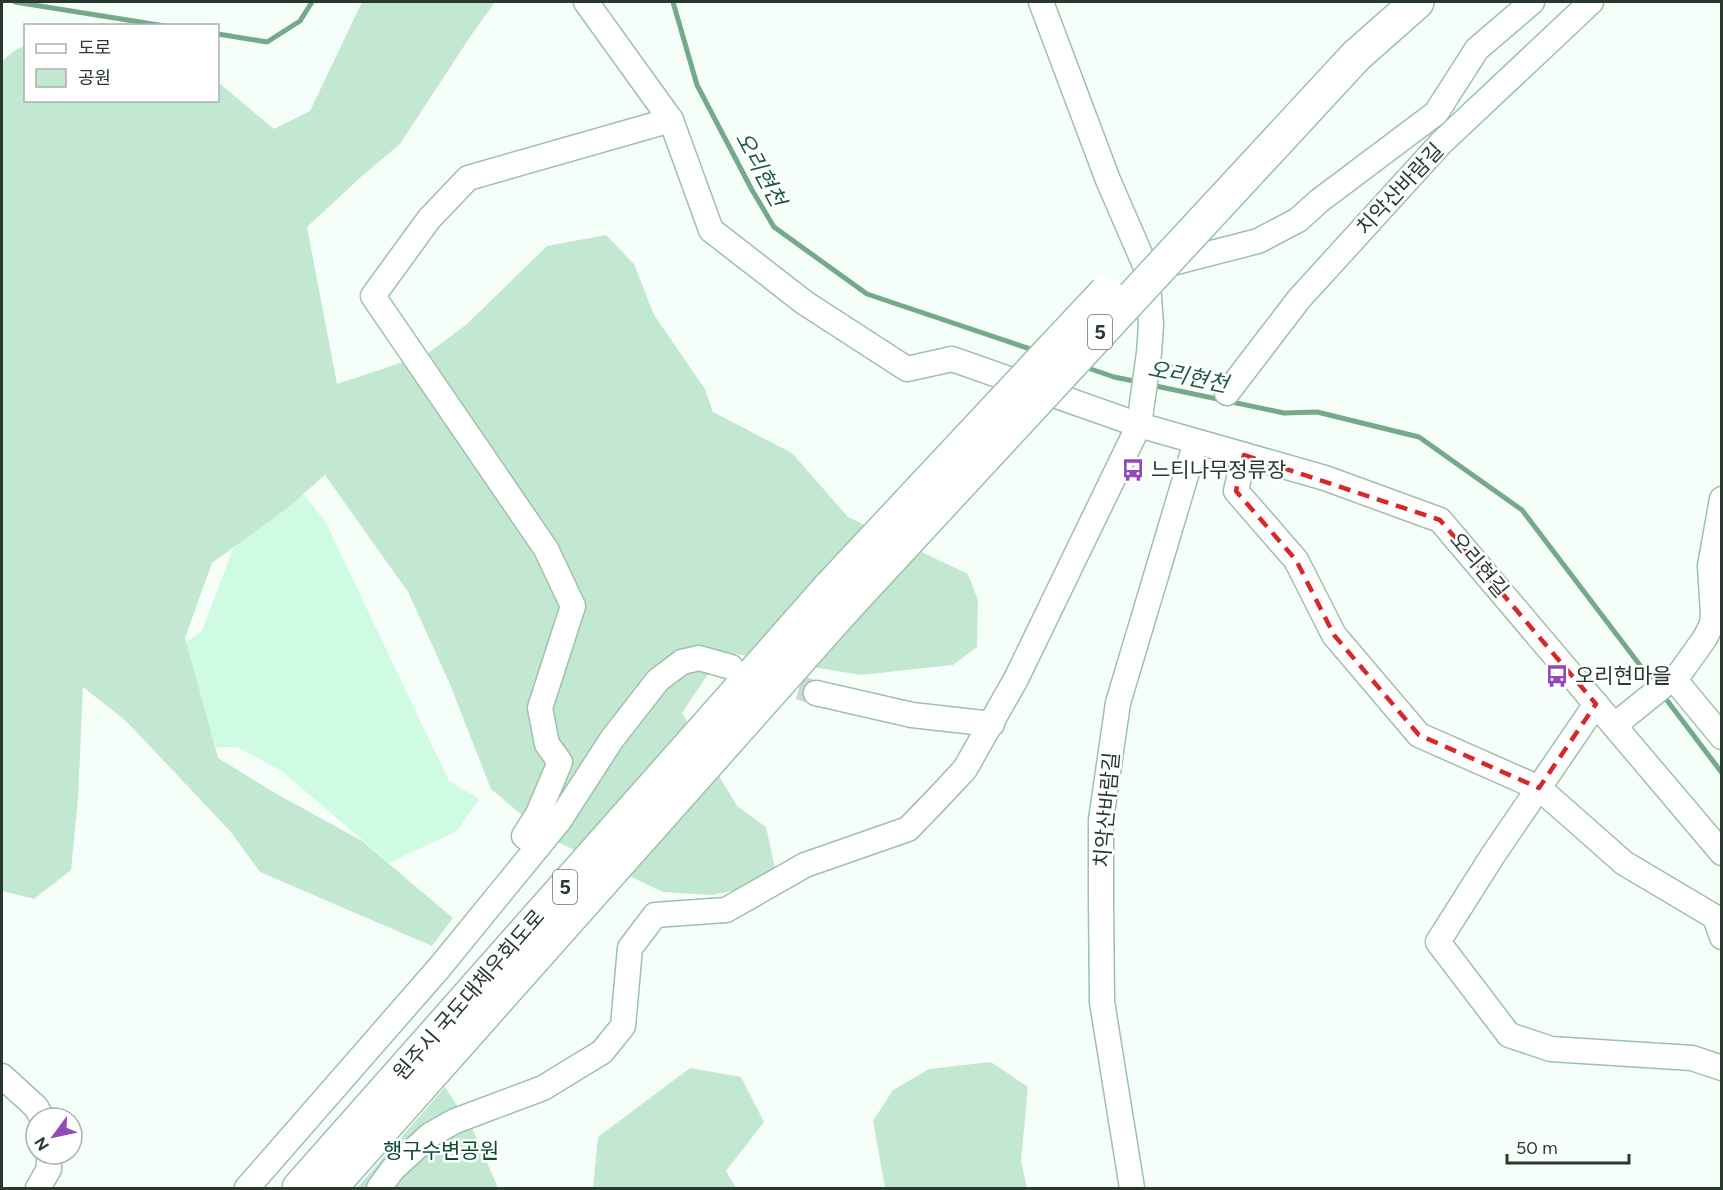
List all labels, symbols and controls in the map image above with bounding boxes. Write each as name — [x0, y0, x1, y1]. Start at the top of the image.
legend — [24, 24, 219, 102]
text: 도로 — [78, 37, 111, 59]
text: 공원 — [78, 67, 111, 89]
water label: 오리현천 — [730, 127, 793, 214]
street label: 치악산바람길 — [1351, 138, 1448, 240]
road number: 5 — [1088, 315, 1112, 349]
water label: 오리현천 — [1145, 355, 1233, 399]
bus stop icon: 느티나무정류장 — [1120, 457, 1146, 483]
place label: 느티나무정류장 — [1151, 457, 1286, 482]
street label: 오리현길 — [1445, 527, 1514, 602]
bus stop icon: 오리현마을 — [1544, 663, 1570, 689]
place label: 오리현마을 — [1575, 663, 1672, 688]
street label: 치악산바람길 — [1089, 751, 1124, 869]
road number: 5 — [553, 870, 577, 904]
street label: 원주시 국도대체우회도로 — [388, 904, 549, 1085]
north arrow — [24, 1106, 84, 1166]
scale bar — [1507, 1127, 1628, 1165]
text: N — [31, 1134, 53, 1154]
text: 50 m — [1516, 1137, 1558, 1159]
park label: 행구수변공원 — [383, 1138, 499, 1163]

